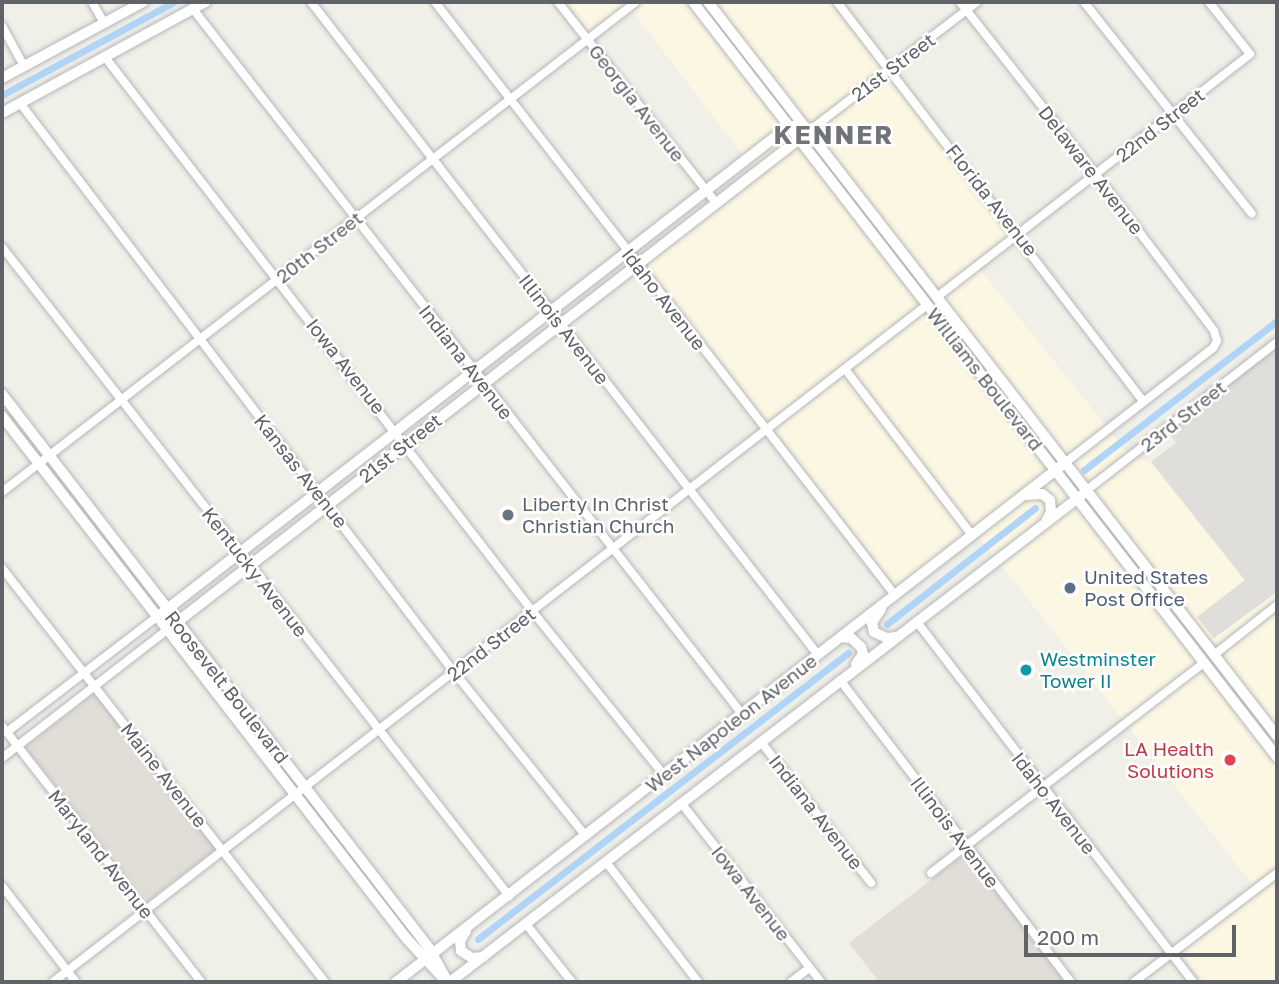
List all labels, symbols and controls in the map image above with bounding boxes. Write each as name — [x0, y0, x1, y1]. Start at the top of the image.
street label: 21st Street — [847, 28, 939, 106]
street label: Georgia Avenue — [584, 40, 690, 166]
street label: 22nd Street — [1111, 83, 1209, 167]
street label: Delaware Avenue — [1034, 101, 1148, 239]
district label: KENNER — [774, 119, 894, 151]
street label: Florida Avenue — [941, 140, 1043, 260]
street label: 20th Street — [271, 206, 367, 288]
street label: Idaho Avenue — [617, 243, 711, 355]
street label: Illinois Avenue — [514, 269, 614, 389]
street label: Indiana Avenue — [414, 300, 518, 424]
street label: Williams Boulevard — [922, 303, 1048, 455]
street label: Iowa Avenue — [302, 314, 390, 418]
street label: 23rd Street — [1136, 376, 1230, 456]
street label: 21st Street — [354, 409, 446, 487]
street label: Kansas Avenue — [250, 410, 352, 532]
place label: Liberty In Christ Christian Church — [522, 493, 674, 537]
street label: Kentucky Avenue — [197, 503, 313, 641]
marker: Liberty In Christ Christian Church — [500, 507, 516, 523]
place label: United States Post Office — [1084, 566, 1208, 610]
marker: United States Post Office — [1062, 580, 1078, 596]
street label: 22nd Street — [442, 602, 540, 686]
street label: Roosevelt Boulevard — [160, 606, 294, 768]
place label: Westminster Tower II — [1040, 648, 1156, 692]
street label: West Napoleon Avenue — [641, 649, 821, 797]
marker: Westminster Tower II — [1018, 662, 1034, 678]
street label: Maine Avenue — [116, 718, 212, 832]
place label: LA Health Solutions — [1124, 738, 1214, 782]
street label: Idaho Avenue — [1007, 747, 1101, 859]
street label: Indiana Avenue — [764, 750, 868, 874]
marker: LA Health Solutions — [1220, 750, 1240, 770]
street label: Illinois Avenue — [906, 772, 1004, 892]
street label: Maryland Avenue — [43, 785, 159, 923]
street label: Iowa Avenue — [707, 841, 795, 945]
scale bar — [1027, 911, 1239, 955]
text: 200 m — [1037, 924, 1099, 950]

